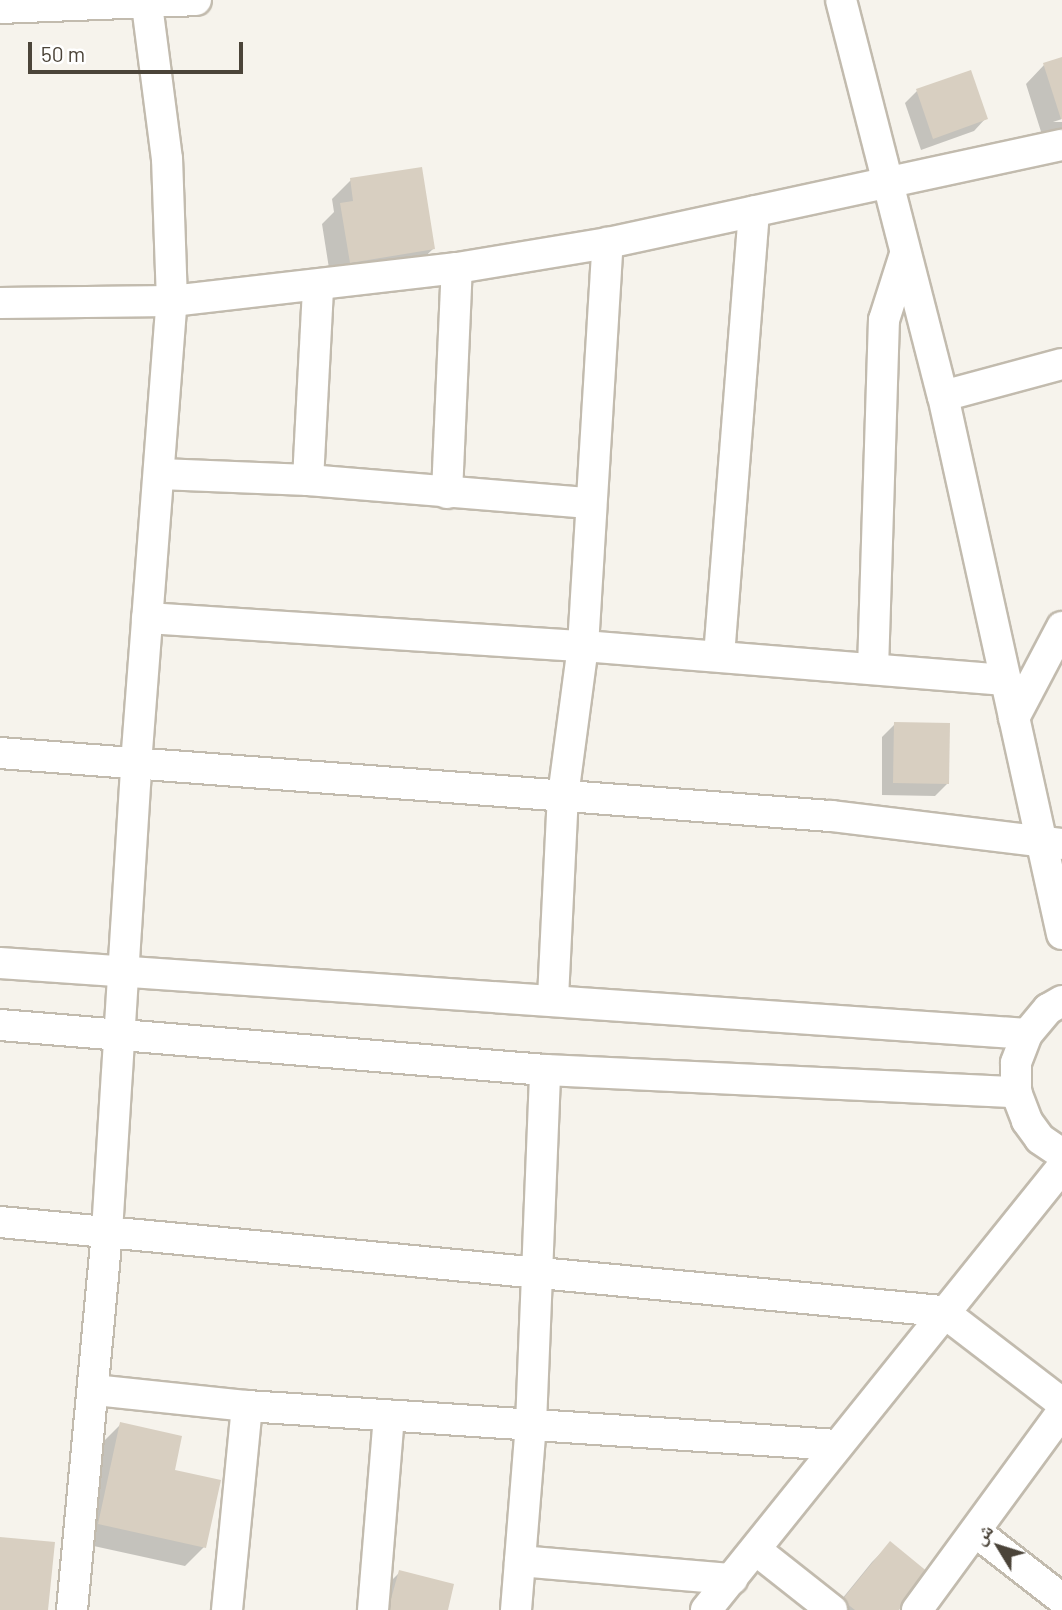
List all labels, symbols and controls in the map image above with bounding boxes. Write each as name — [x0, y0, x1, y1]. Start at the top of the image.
scale bar — [32, 28, 247, 72]
text: 50 m — [41, 41, 85, 66]
north arrow — [964, 1512, 1034, 1582]
text: ش — [967, 1519, 997, 1549]

